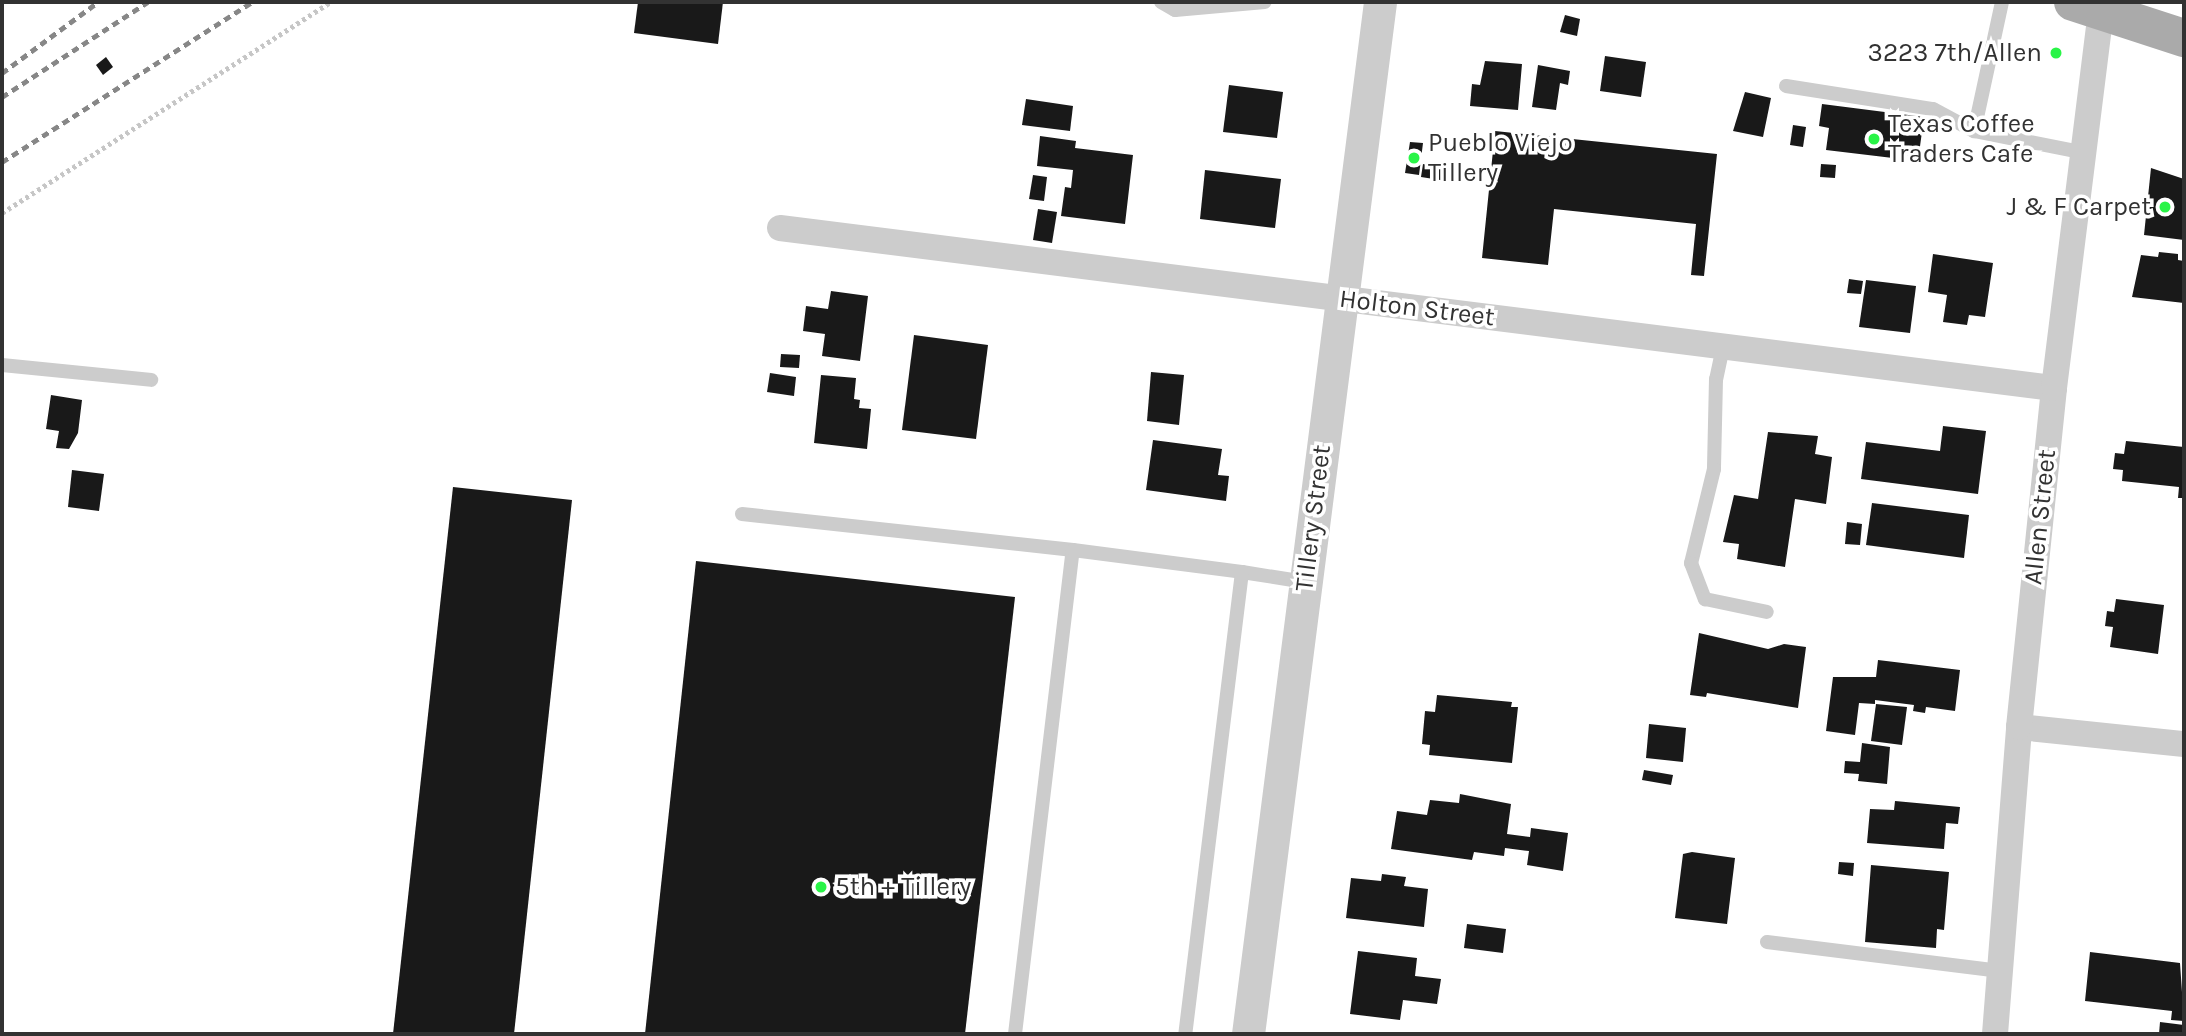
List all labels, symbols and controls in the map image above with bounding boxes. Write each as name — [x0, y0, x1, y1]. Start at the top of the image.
place label: 3223 7th/Allen — [1868, 37, 2042, 69]
marker: 3223 7th/Allen — [2048, 45, 2064, 61]
place label: Texas Coffee Traders Cafe — [1888, 108, 2035, 170]
place label: Pueblo Viejo Tillery — [1428, 127, 1573, 188]
marker: Texas Coffee Traders Cafe — [1866, 131, 1882, 147]
marker: Pueblo Viejo Tillery — [1406, 150, 1422, 166]
place label: J & F Carpet — [2007, 191, 2151, 223]
marker: J & F Carpet — [2157, 199, 2173, 215]
street label: Holton Street — [1338, 283, 1496, 333]
street label: Tillery Street — [1289, 443, 1337, 593]
street label: Allen Street — [2017, 448, 2063, 586]
place label: 5th + Tillery — [835, 871, 971, 903]
marker: 5th + Tillery — [813, 879, 829, 895]

